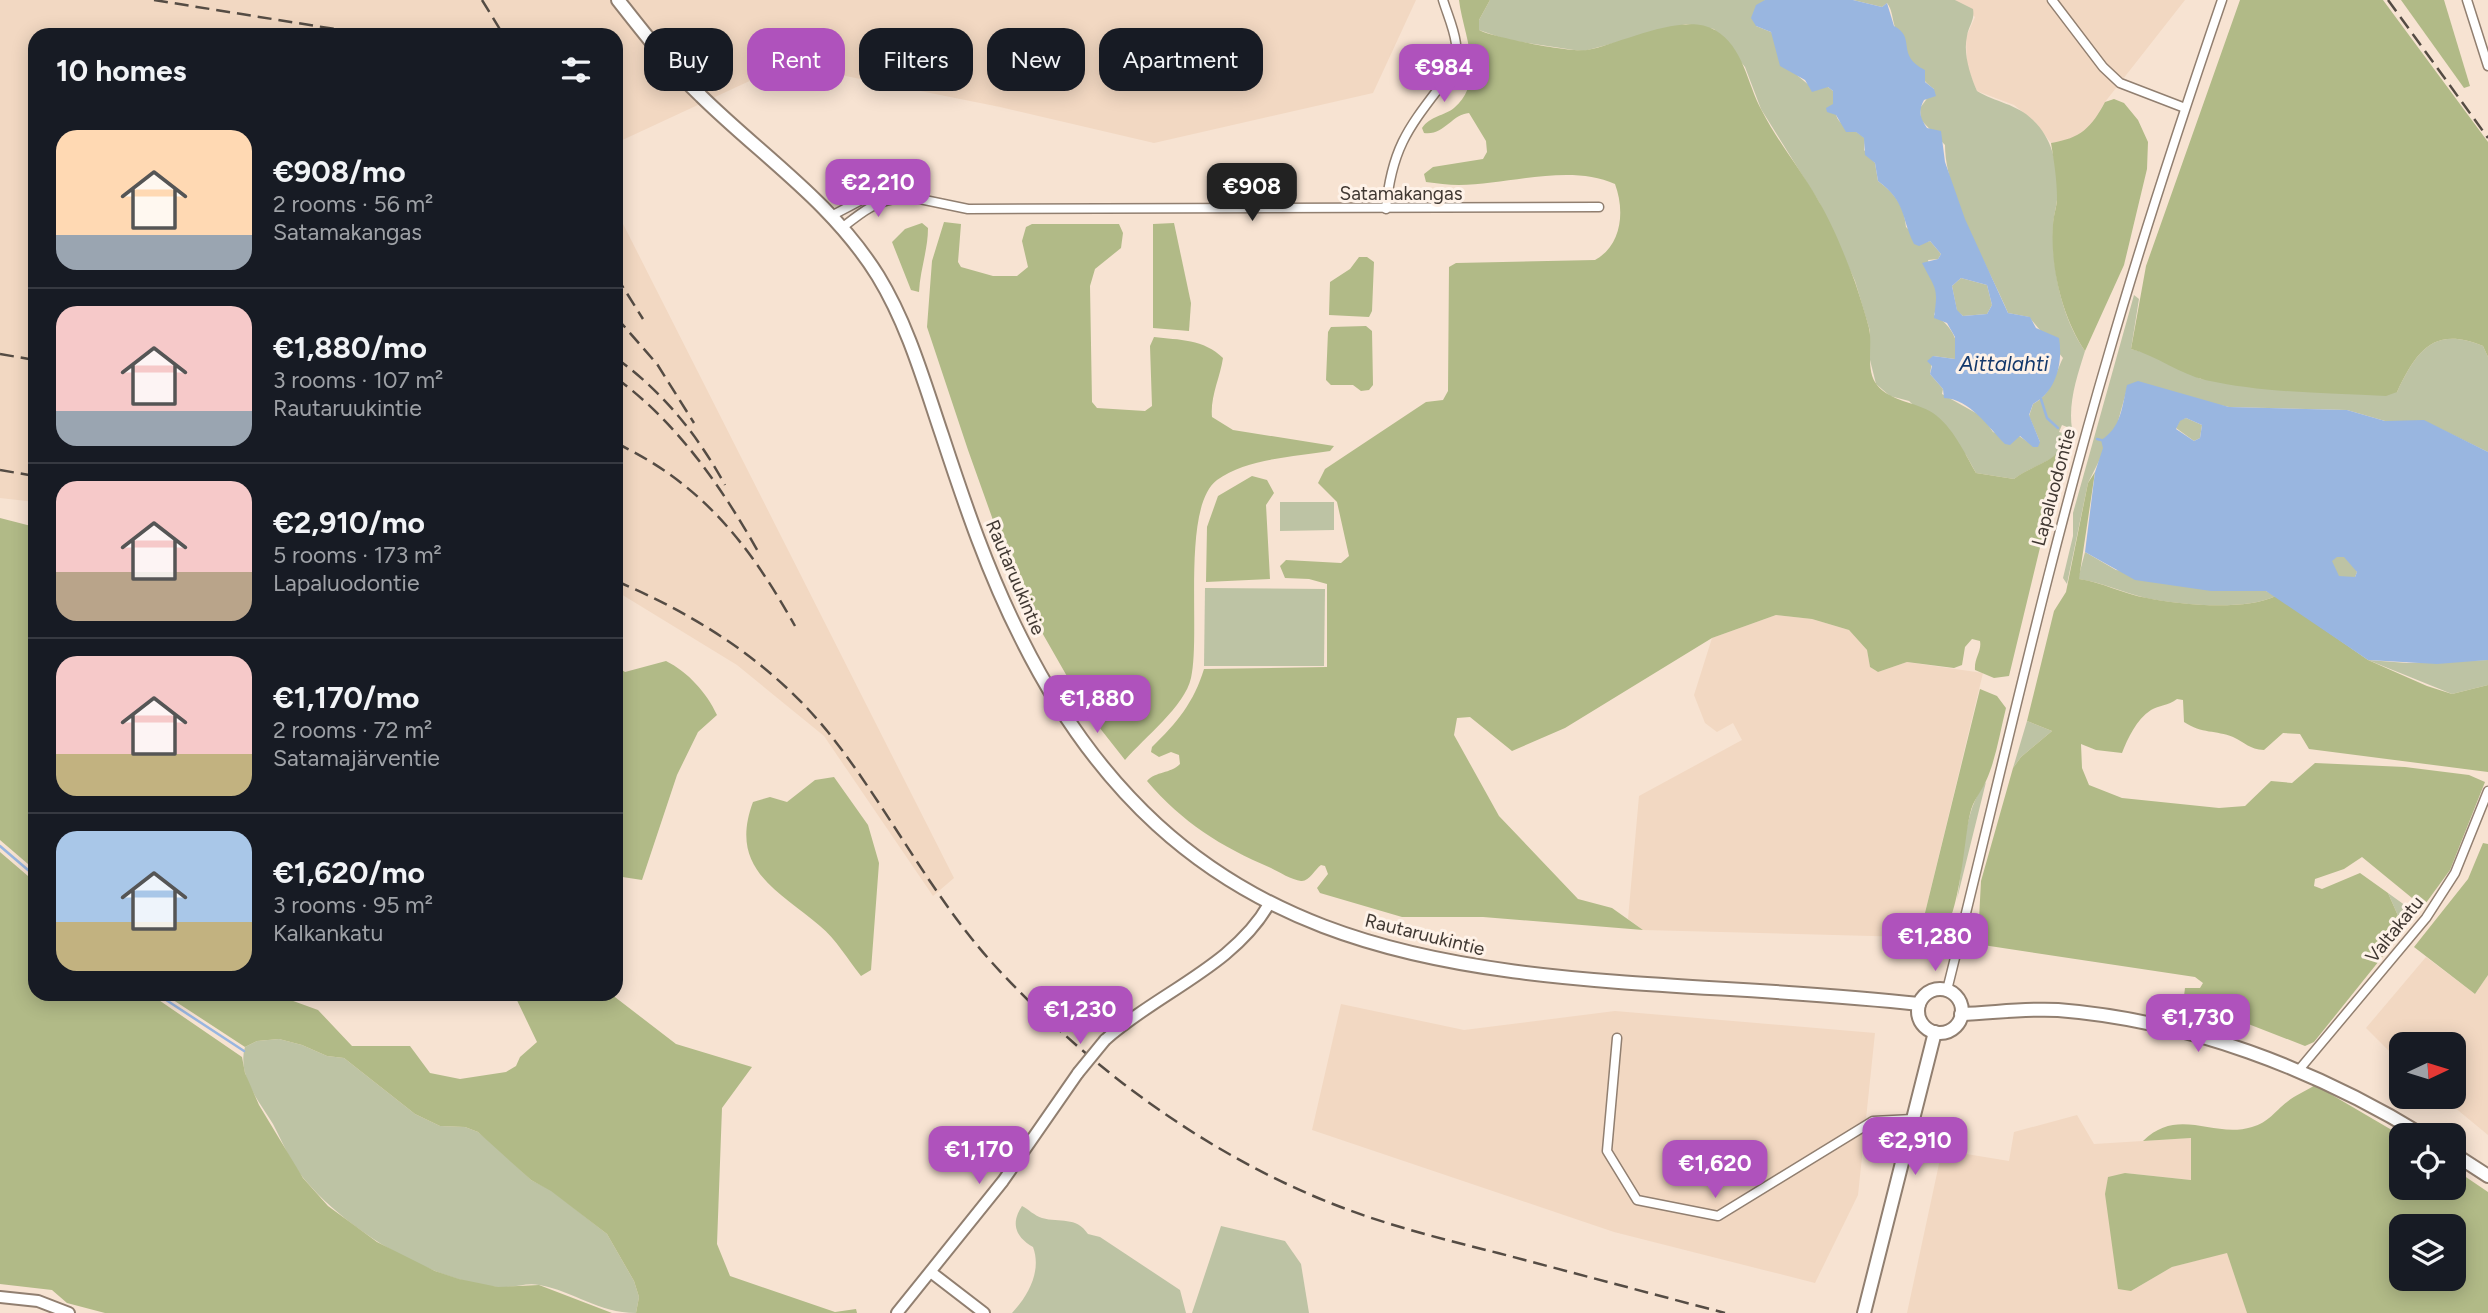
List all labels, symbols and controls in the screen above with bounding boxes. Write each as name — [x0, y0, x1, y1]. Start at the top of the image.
chip: Buy — [644, 28, 733, 91]
chip: Rent — [747, 28, 845, 91]
chip: Filters — [859, 28, 973, 91]
chip: New — [987, 28, 1085, 91]
chip: Apartment — [1099, 28, 1263, 91]
pin: €984 — [1403, 44, 1485, 104]
icon: filters — [557, 51, 595, 89]
text: 10 homes — [56, 52, 187, 89]
text: €984 — [1415, 53, 1473, 81]
text: €908/mo — [273, 153, 406, 190]
icon: home — [112, 158, 196, 242]
pin: €2,210 — [821, 160, 935, 219]
pin: €908 — [1211, 164, 1293, 223]
text: €2,210 — [841, 168, 915, 196]
text: €908 — [1223, 172, 1281, 200]
street label: Satamakangas — [1339, 182, 1463, 205]
text: 2 rooms · 56 m² — [273, 190, 433, 218]
text: Satamakangas — [273, 218, 422, 246]
text: €1,880/mo — [273, 329, 427, 366]
icon: home — [112, 334, 196, 418]
water label: Aittalahti — [1958, 351, 2049, 376]
text: 3 rooms · 107 m² — [273, 366, 443, 394]
text: Rautaruukintie — [273, 394, 422, 422]
street label: Lapaluodontie — [2027, 426, 2080, 549]
text: €2,910/mo — [273, 504, 425, 541]
icon: home — [112, 509, 196, 593]
street label: Rautaruukintie — [981, 516, 1050, 638]
text: 5 rooms · 173 m² — [273, 541, 442, 569]
text: Lapaluodontie — [273, 569, 420, 597]
pin: €1,880 — [1040, 676, 1154, 735]
text: €1,170/mo — [273, 679, 420, 716]
icon: home — [112, 684, 196, 768]
text: €1,880 — [1060, 684, 1134, 712]
text: 2 rooms · 72 m² — [273, 716, 432, 744]
text: Satamajärventie — [273, 744, 440, 772]
text: €1,620/mo — [273, 854, 425, 891]
icon: home — [112, 859, 196, 943]
text: 3 rooms · 95 m² — [273, 891, 433, 919]
street label: Valtakatu — [2360, 891, 2428, 967]
street label: Rautaruukintie — [1363, 908, 1487, 961]
pin: €1,280 — [1878, 914, 1992, 973]
text: Kalkankatu — [273, 919, 383, 947]
text: €1,280 — [1898, 922, 1972, 950]
pin: €1,230 — [1023, 986, 1137, 1046]
text: €1,230 — [1044, 995, 1116, 1023]
pin: €1,730 — [2141, 995, 2255, 1054]
text: €1,730 — [2162, 1003, 2234, 1031]
north arrow — [2389, 1032, 2466, 1110]
map controls — [2389, 1032, 2466, 1291]
pin: €2,910 — [1858, 1118, 1972, 1177]
button: locate — [2389, 1123, 2466, 1200]
pin: €1,170 — [922, 1126, 1036, 1186]
text: €2,910 — [1878, 1126, 1952, 1154]
text: €1,170 — [945, 1135, 1014, 1163]
pin: €1,620 — [1658, 1140, 1772, 1200]
text: €1,620 — [1678, 1149, 1752, 1177]
button: layers — [2389, 1214, 2466, 1291]

